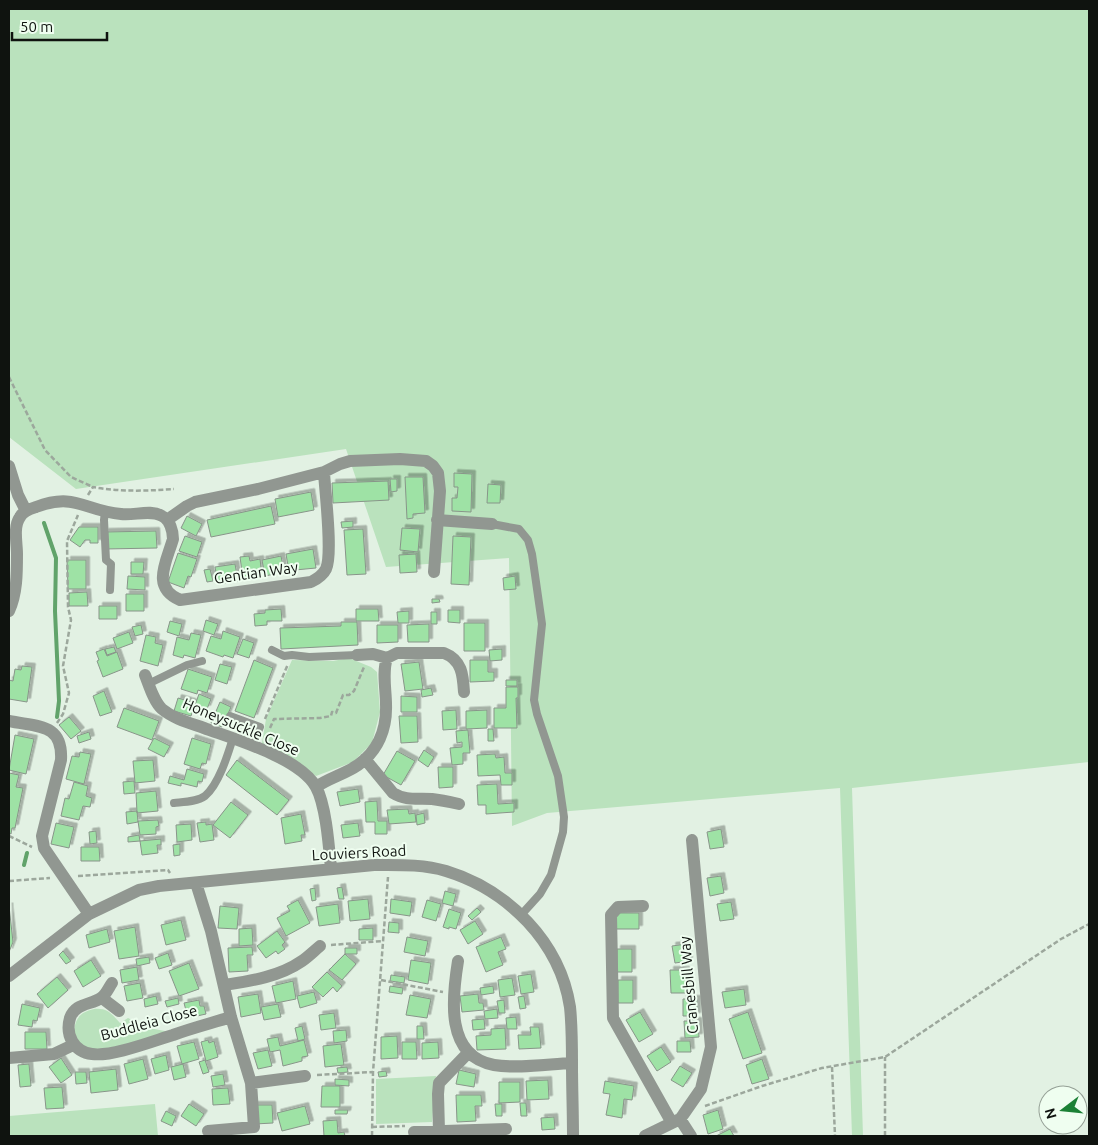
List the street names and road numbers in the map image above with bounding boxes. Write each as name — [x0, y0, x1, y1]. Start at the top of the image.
street label: Gentian Way — [213, 558, 299, 587]
street label: Honeysuckle Close — [180, 694, 302, 759]
street label: Louviers Road — [311, 842, 407, 863]
street label: Cranesbill Way — [676, 935, 701, 1035]
street label: Buddleia Close — [99, 1001, 199, 1044]

